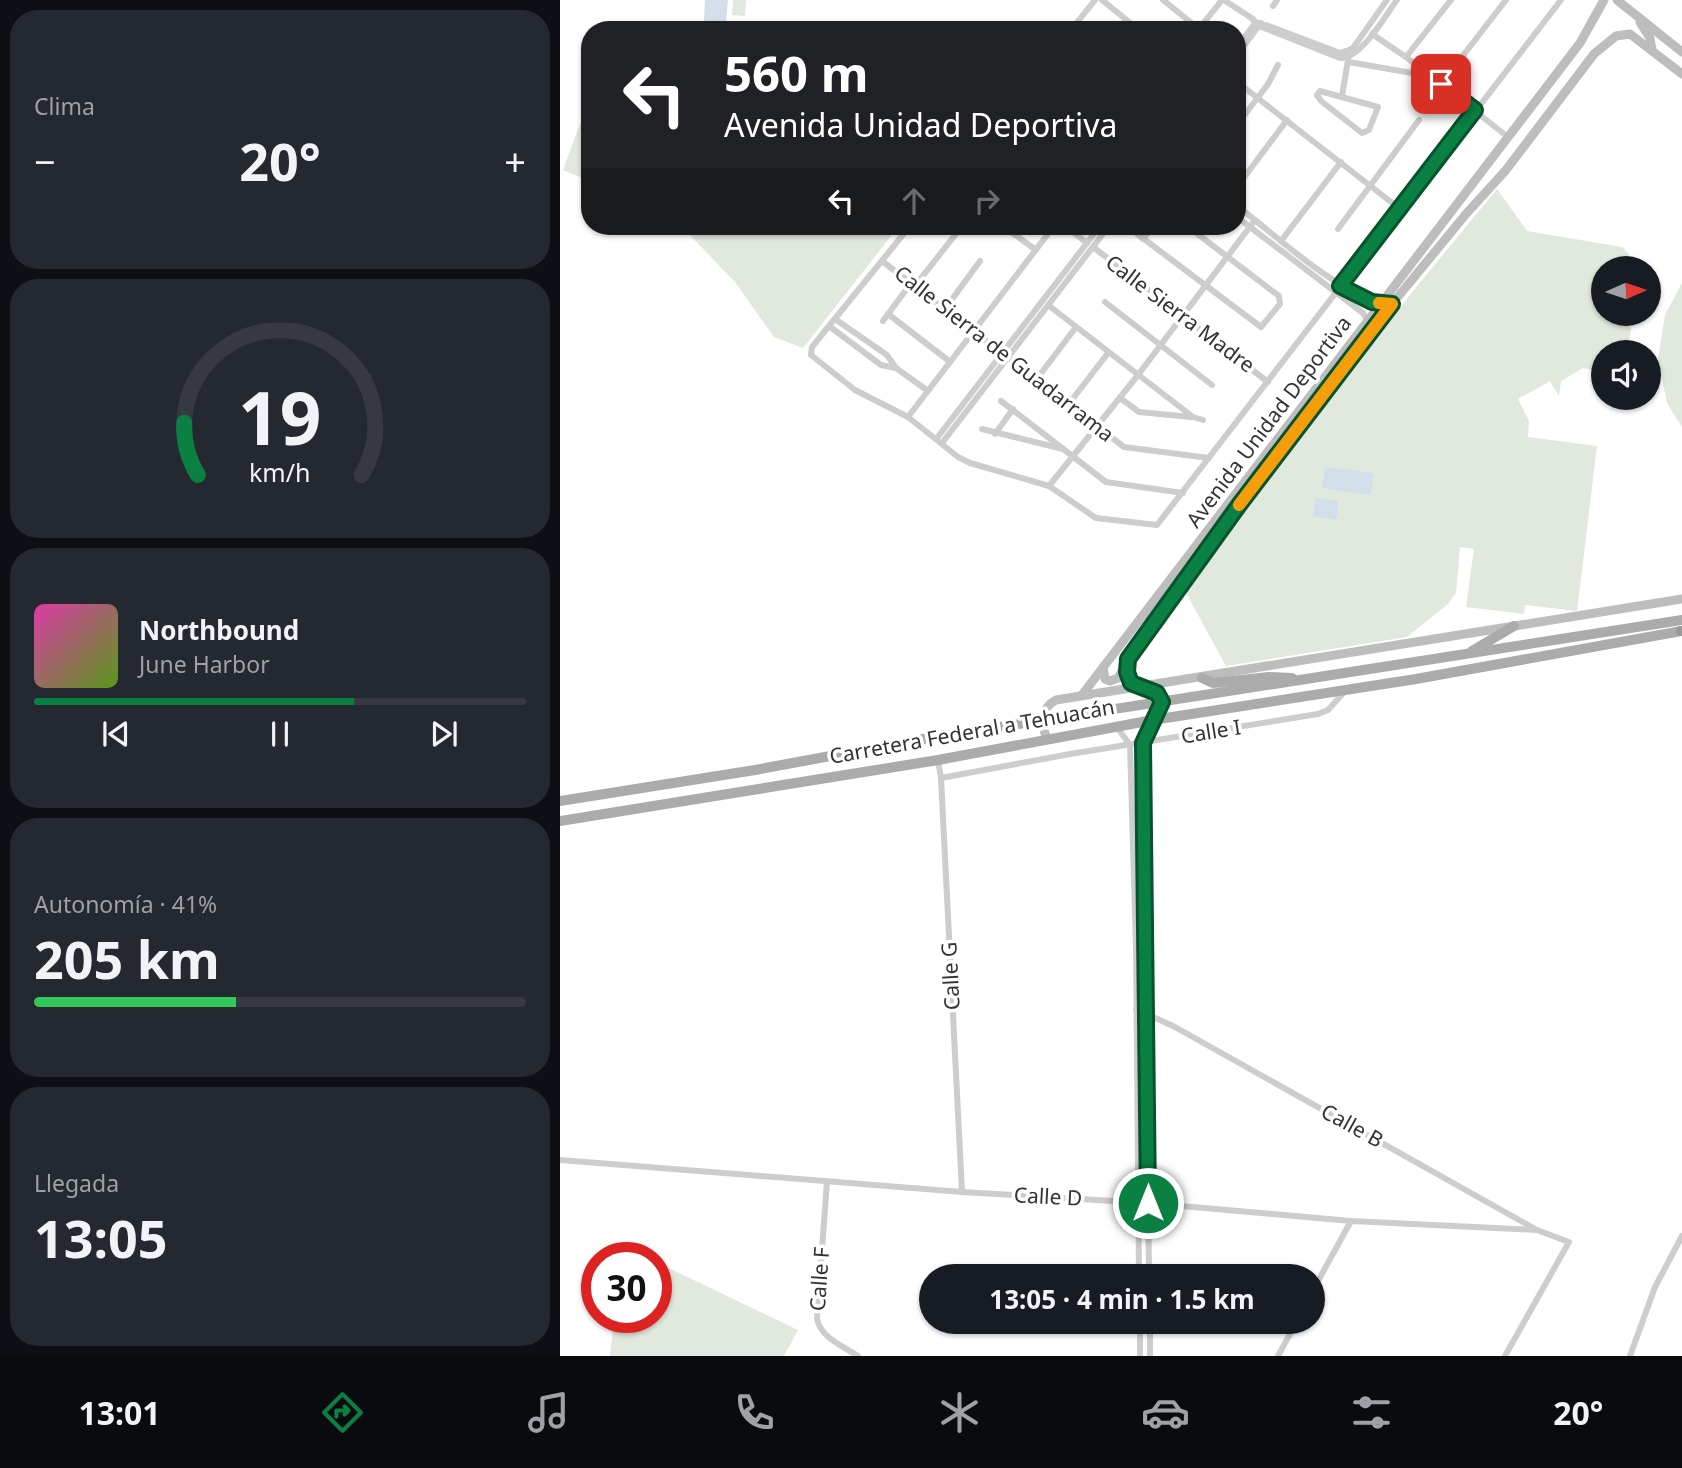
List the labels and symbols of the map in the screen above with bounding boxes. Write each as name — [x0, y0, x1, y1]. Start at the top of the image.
pin — [1411, 54, 1471, 114]
street label: Calle Sierra Madre — [1100, 248, 1261, 379]
north arrow — [1591, 256, 1661, 326]
street label: Calle Sierra de Guadarrama — [889, 259, 1120, 448]
street label: Avenida Unidad Deportiva — [1179, 310, 1357, 533]
street label: Carretera Federal a Tehuacán — [827, 692, 1117, 770]
street label: Calle I — [1179, 712, 1243, 750]
street label: Calle G — [934, 941, 966, 1011]
street label: Calle B — [1316, 1097, 1389, 1154]
position arrow — [1111, 1166, 1185, 1240]
street label: Calle D — [1013, 1180, 1083, 1212]
speed limit sign: 30 — [581, 1242, 672, 1333]
street label: Calle F — [803, 1246, 835, 1312]

